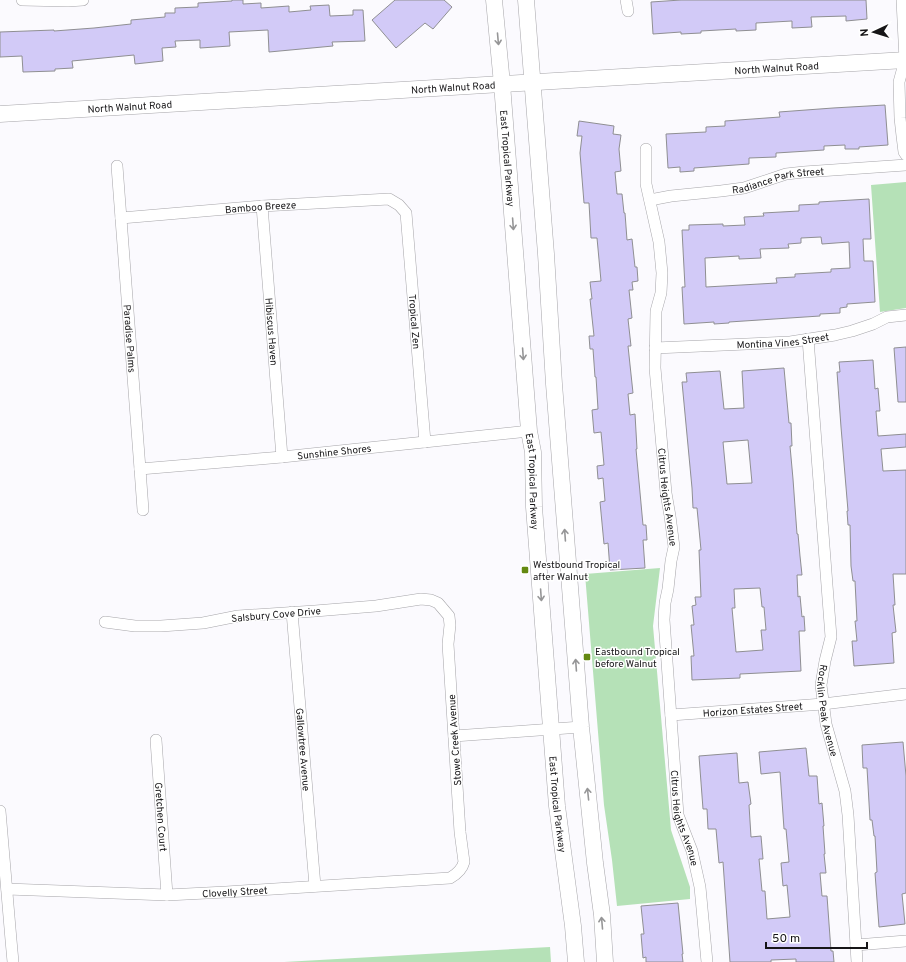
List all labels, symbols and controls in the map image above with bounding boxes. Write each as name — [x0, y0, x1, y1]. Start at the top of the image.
north arrow — [854, 12, 894, 52]
text: N — [858, 28, 872, 37]
one-way arrow — [494, 32, 501, 45]
street label: North Walnut Road — [734, 60, 819, 78]
street label: North Walnut Road — [411, 79, 496, 97]
street label: North Walnut Road — [87, 99, 173, 117]
street label: East Tropical Parkway — [496, 110, 517, 207]
street label: Radiance Park Street — [731, 166, 825, 198]
street label: Bamboo Breeze — [224, 199, 297, 217]
one-way arrow — [509, 217, 516, 230]
street label: Tropical Zen — [405, 294, 422, 350]
street label: Hibiscus Haven — [261, 297, 280, 366]
street label: Paradise Palms — [120, 304, 138, 373]
street label: Montina Vines Street — [736, 331, 830, 352]
one-way arrow — [519, 347, 526, 360]
street label: East Tropical Parkway — [522, 432, 541, 530]
street label: Sunshine Shores — [297, 443, 372, 463]
street label: Citrus Heights Avenue — [654, 448, 679, 547]
one-way arrow — [562, 529, 569, 542]
place label: Westbound Tropical after Walnut — [533, 559, 620, 584]
marker: Westbound Tropical after Walnut — [520, 565, 530, 575]
one-way arrow — [537, 588, 544, 601]
street label: Salsbury Cove Drive — [231, 605, 322, 626]
place label: Eastbound Tropical before Walnut — [595, 646, 680, 671]
marker: Eastbound Tropical before Walnut — [582, 652, 592, 662]
one-way arrow — [572, 659, 579, 672]
street label: Rocklin Peak Avenue — [813, 663, 840, 758]
street label: Stowe Creek Avenue — [446, 694, 465, 786]
street label: Horizon Estates Street — [702, 700, 804, 721]
street label: Gallowtree Avenue — [292, 707, 312, 792]
street label: East Tropical Parkway — [545, 755, 568, 854]
street label: Citrus Heights Avenue — [667, 770, 700, 867]
street label: Gretchen Court — [151, 782, 169, 852]
one-way arrow — [584, 788, 591, 801]
street label: Clovelly Street — [202, 884, 268, 901]
one-way arrow — [599, 917, 606, 930]
scale bar — [766, 924, 867, 950]
text: 50 m — [772, 931, 800, 947]

